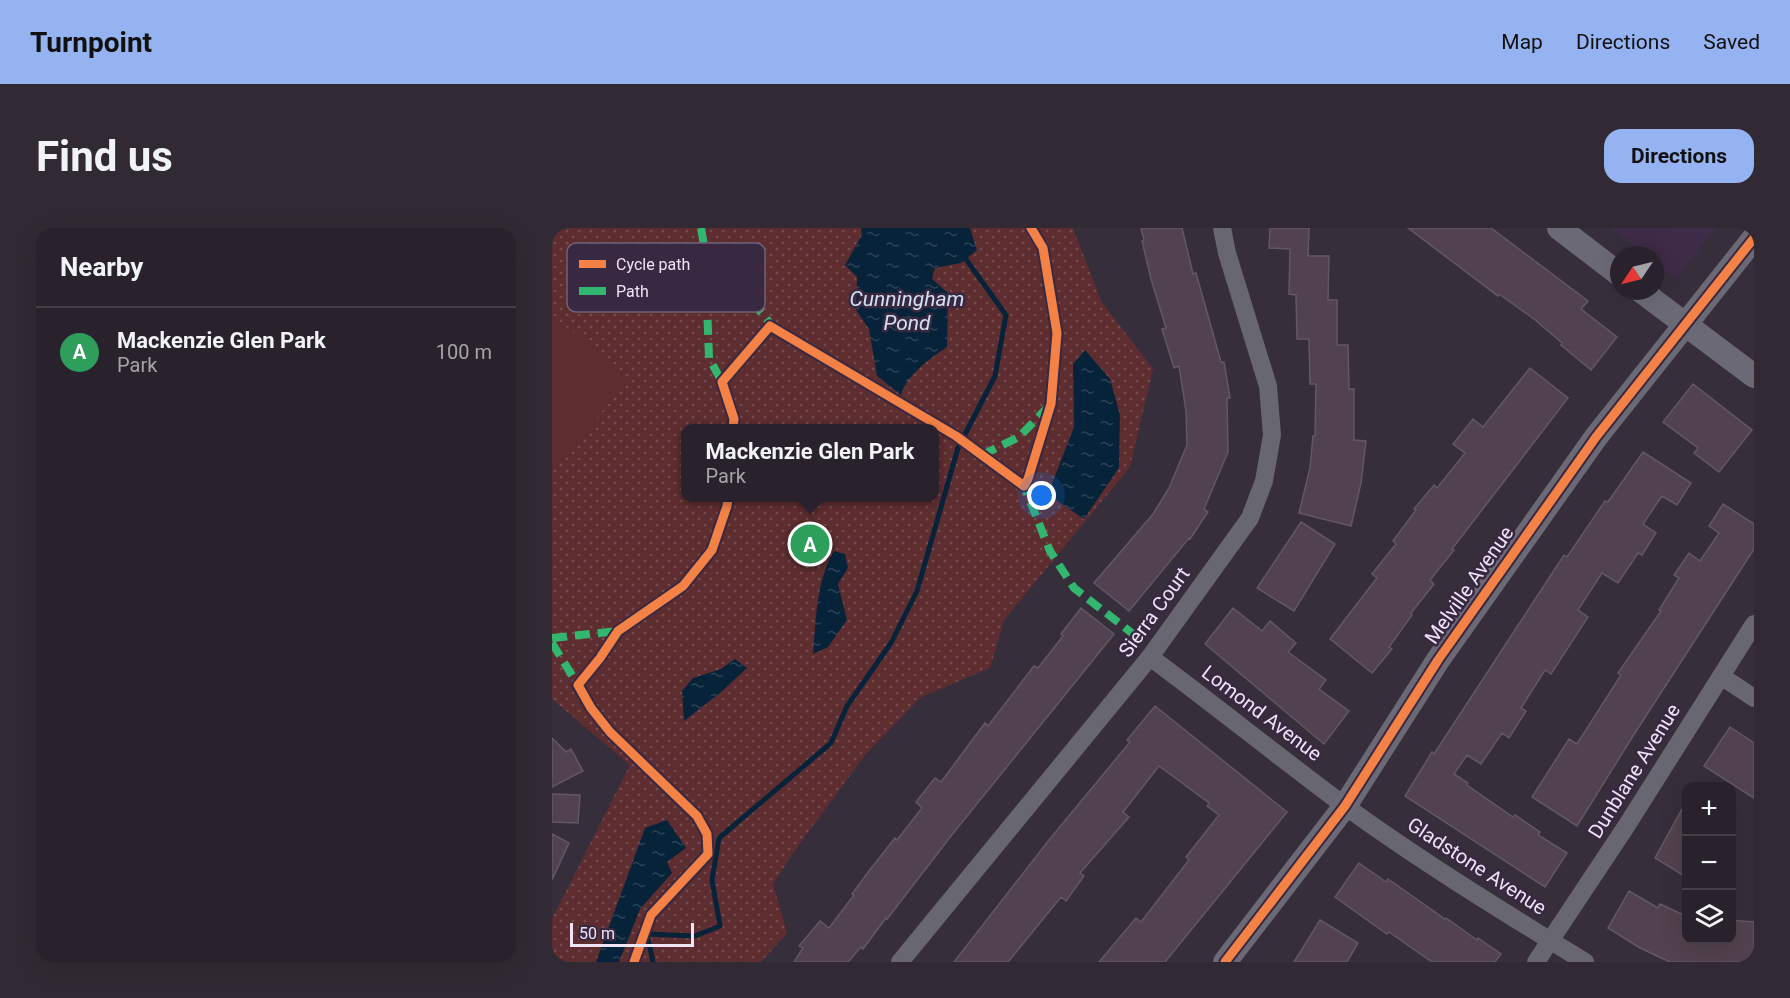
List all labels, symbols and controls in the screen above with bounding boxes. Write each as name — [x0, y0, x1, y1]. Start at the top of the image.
text: Turnpoint — [30, 26, 152, 59]
text: Map — [1501, 30, 1543, 54]
text: Directions — [1576, 30, 1670, 54]
text: Saved — [1703, 30, 1760, 54]
button: Directions — [1604, 129, 1754, 183]
text: Find us — [36, 132, 173, 181]
legend — [567, 243, 765, 312]
north arrow — [1610, 246, 1664, 300]
text: Nearby — [60, 252, 143, 282]
text: Cycle path — [616, 255, 690, 274]
text: Path — [616, 282, 649, 301]
water label: Cunningham Pond — [850, 287, 964, 335]
text: Mackenzie Glen Park — [117, 328, 326, 353]
text: A — [73, 340, 86, 364]
text: 100 m — [436, 340, 492, 364]
text: Park — [117, 353, 157, 377]
popup — [681, 424, 939, 502]
text: Mackenzie Glen Park — [706, 439, 914, 464]
text: Park — [706, 464, 746, 488]
your location — [1027, 481, 1056, 510]
pin: A — [790, 522, 830, 566]
street label: Melville Avenue — [1420, 522, 1518, 648]
street label: Sierra Court — [1113, 562, 1195, 662]
street label: Lomond Avenue — [1197, 660, 1327, 766]
street label: Dunblane Avenue — [1583, 699, 1685, 843]
map controls — [1682, 782, 1736, 944]
button: + — [1682, 782, 1736, 836]
street label: Gladstone Avenue — [1403, 812, 1551, 920]
button: − — [1682, 836, 1736, 890]
button: layers — [1682, 890, 1736, 944]
scale bar — [570, 920, 694, 948]
text: 50 m — [579, 924, 615, 943]

